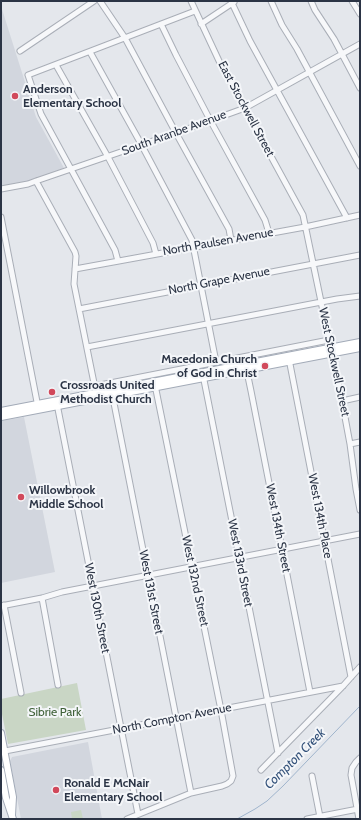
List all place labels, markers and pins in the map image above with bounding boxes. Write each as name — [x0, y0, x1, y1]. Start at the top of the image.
place label: Anderson Elementary School — [23, 82, 121, 110]
marker: Anderson Elementary School — [10, 91, 20, 101]
place label: Macedonia Church of God in Christ — [161, 352, 257, 380]
marker: Macedonia Church of God in Christ — [260, 361, 270, 371]
place label: Crossroads United Methodist Church — [60, 378, 155, 406]
marker: Crossroads United Methodist Church — [47, 387, 57, 397]
place label: Willowbrook Middle School — [29, 483, 103, 511]
marker: Willowbrook Middle School — [16, 492, 26, 502]
place label: Ronald E McNair Elementary School — [64, 776, 162, 804]
marker: Ronald E McNair Elementary School — [51, 785, 61, 795]

